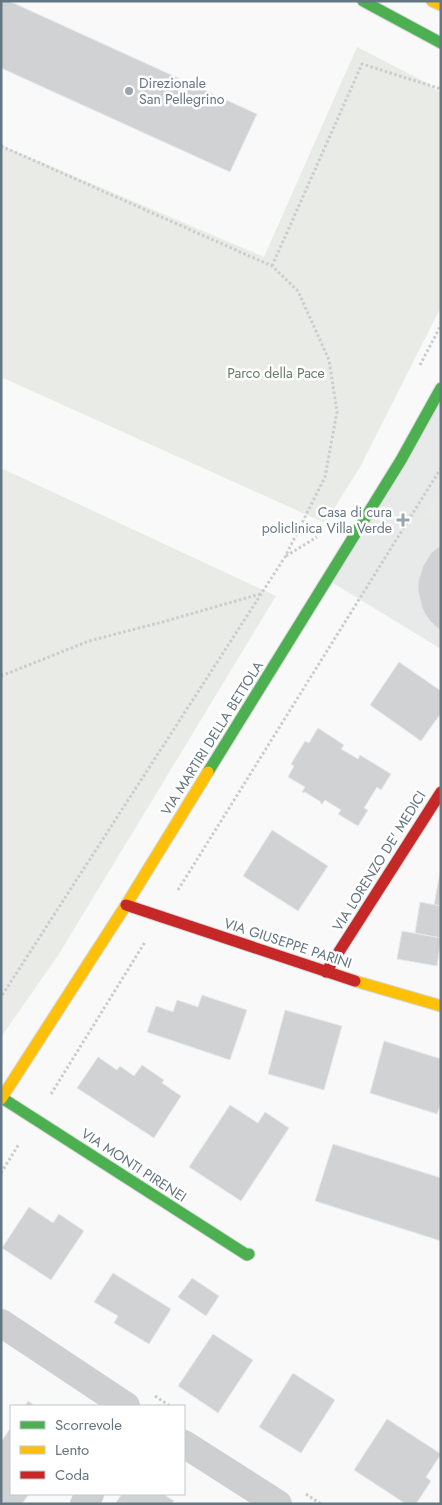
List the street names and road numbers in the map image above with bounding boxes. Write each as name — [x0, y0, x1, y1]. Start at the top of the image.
street label: VIA MARTIRI DELLA BETTOLA — [156, 656, 268, 819]
street label: VIA LORENZO DE' MEDICI — [328, 787, 430, 935]
street label: VIA GIUSEPPE PARINI — [222, 913, 354, 973]
street label: VIA MONTI PIRENEI — [77, 1123, 191, 1207]

